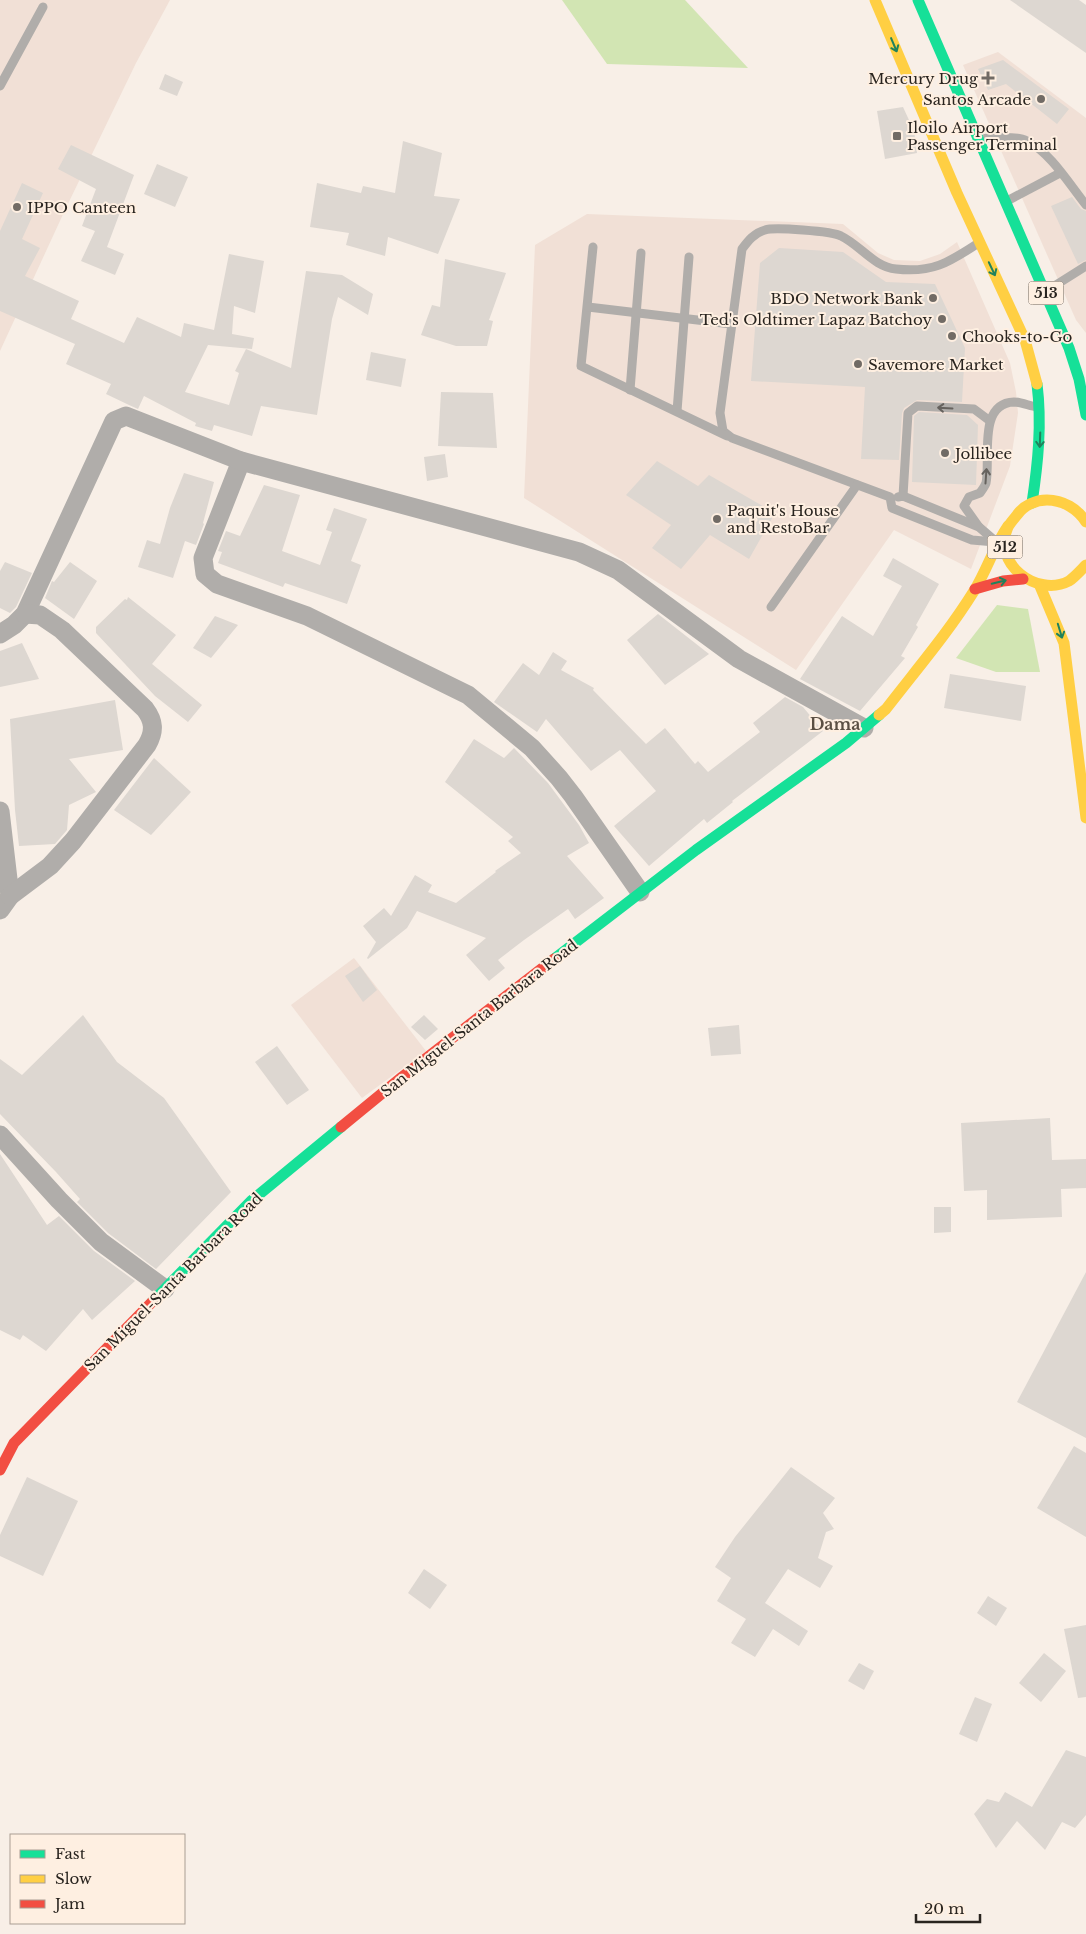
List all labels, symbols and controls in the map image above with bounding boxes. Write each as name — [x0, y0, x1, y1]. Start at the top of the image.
one-way arrow — [889, 37, 899, 52]
place label: Mercury Drug — [868, 69, 979, 88]
marker: Mercury Drug — [982, 72, 994, 84]
place label: Santos Arcade — [923, 90, 1031, 109]
marker: Santos Arcade — [1035, 93, 1047, 105]
place label: Iloilo Airport Passenger Terminal — [907, 118, 1057, 154]
marker: Iloilo Airport Passenger Terminal — [891, 130, 903, 142]
place label: IPPO Canteen — [27, 198, 136, 217]
marker: IPPO Canteen — [11, 201, 23, 213]
one-way arrow — [988, 261, 997, 276]
road number: 513 — [1028, 282, 1064, 304]
place label: BDO Network Bank — [770, 289, 924, 308]
marker: BDO Network Bank — [927, 292, 939, 304]
place label: Ted's Oldtimer Lapaz Batchoy — [700, 310, 932, 329]
marker: Ted's Oldtimer Lapaz Batchoy — [936, 313, 948, 325]
place label: Chooks-to-Go — [962, 327, 1072, 346]
marker: Chooks-to-Go — [946, 330, 958, 342]
place label: Savemore Market — [868, 355, 1004, 374]
marker: Savemore Market — [852, 358, 864, 370]
one-way arrow — [937, 403, 953, 412]
one-way arrow — [1035, 431, 1044, 447]
place label: Jollibee — [953, 444, 1012, 463]
marker: Jollibee — [939, 447, 951, 459]
one-way arrow — [981, 468, 990, 484]
place label: Paquit's House and RestoBar — [727, 501, 839, 537]
marker: Paquit's House and RestoBar — [711, 513, 723, 525]
road number: 512 — [988, 536, 1022, 558]
one-way arrow — [990, 577, 1006, 586]
one-way arrow — [1055, 622, 1065, 638]
district label: Dama — [810, 714, 860, 734]
street label: San Miguel-Santa Barbara Road — [377, 935, 581, 1101]
street label: San Miguel-Santa Barbara Road — [80, 1189, 266, 1375]
legend — [10, 1834, 185, 1924]
text: Fast — [55, 1844, 86, 1863]
text: Slow — [55, 1869, 92, 1888]
scale bar — [916, 1892, 980, 1924]
text: Jam — [53, 1894, 85, 1913]
text: 20 m — [924, 1899, 964, 1918]

